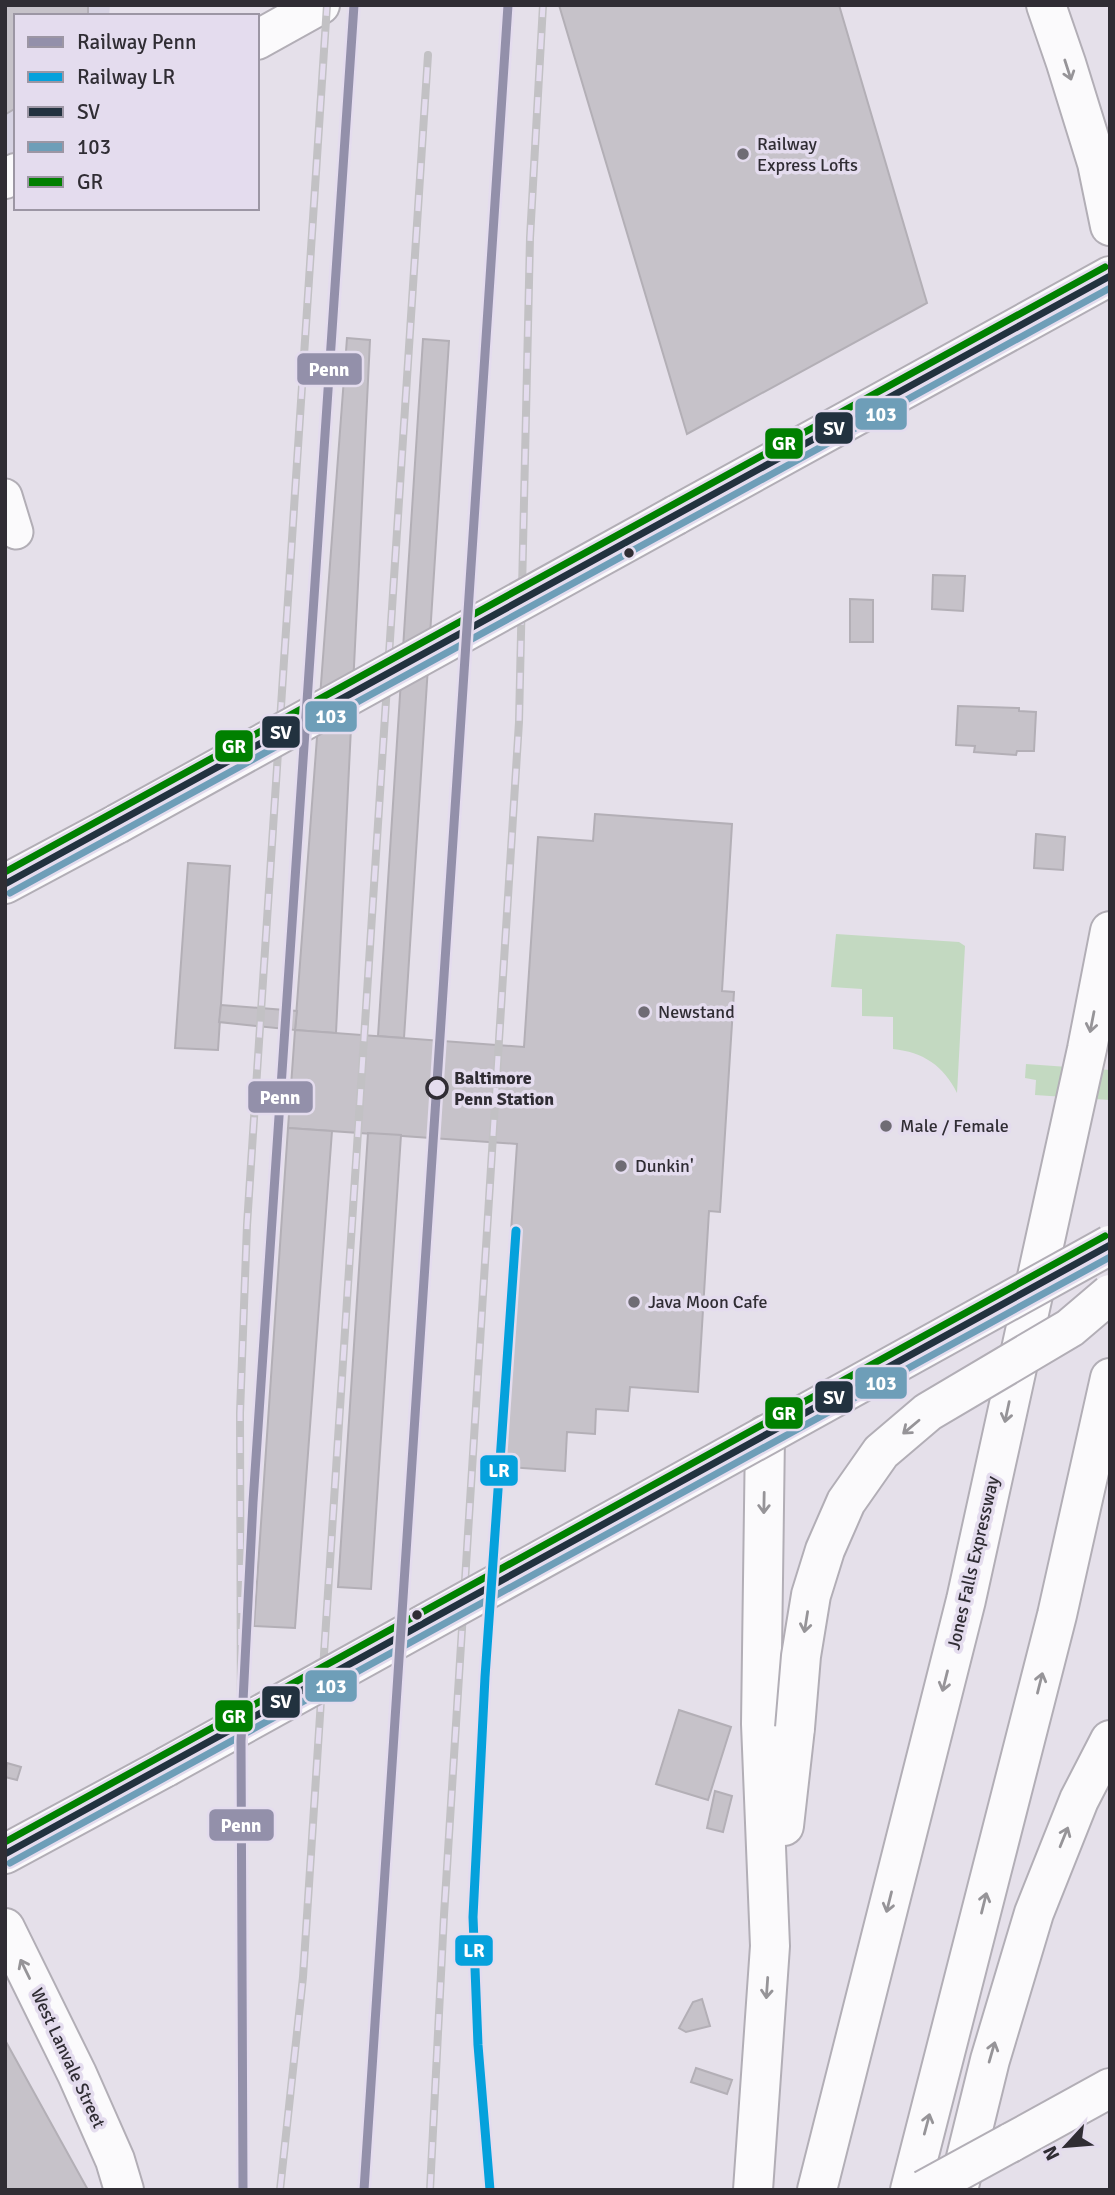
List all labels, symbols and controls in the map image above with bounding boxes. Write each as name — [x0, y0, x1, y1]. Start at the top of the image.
legend — [14, 14, 259, 210]
text: Railway Penn — [77, 29, 196, 55]
one-way arrow — [1063, 58, 1075, 80]
text: Railway LR — [77, 64, 175, 90]
text: SV — [77, 99, 100, 125]
place label: Railway Express Lofts — [757, 133, 858, 176]
text: 103 — [77, 134, 111, 160]
marker: Railway Express Lofts — [735, 146, 751, 162]
text: GR — [77, 169, 103, 195]
line badge: Penn — [296, 352, 363, 386]
text: Penn — [309, 358, 349, 382]
line badge: 103 — [854, 397, 908, 431]
text: 103 — [866, 403, 896, 427]
line badge: SV — [814, 411, 854, 445]
text: SV — [823, 417, 845, 441]
line badge: GR — [764, 427, 804, 460]
text: GR — [772, 432, 796, 456]
unlabelled marker — [622, 546, 636, 560]
line badge: 103 — [304, 700, 358, 733]
text: 103 — [316, 705, 346, 729]
line badge: SV — [261, 715, 301, 749]
text: SV — [270, 721, 292, 745]
line badge: GR — [214, 729, 254, 763]
text: GR — [222, 735, 246, 759]
place label: Newstand — [658, 1001, 735, 1023]
marker: Newstand — [636, 1004, 652, 1020]
one-way arrow — [1085, 1010, 1099, 1033]
place label: Baltimore Penn Station — [454, 1067, 554, 1110]
marker: Baltimore Penn Station — [426, 1077, 448, 1099]
line badge: Penn — [247, 1080, 314, 1114]
text: Penn — [260, 1086, 300, 1110]
place label: Male / Female — [900, 1115, 1009, 1137]
marker: Male / Female — [878, 1118, 894, 1134]
place label: Dunkin' — [635, 1155, 694, 1177]
marker: Dunkin' — [613, 1158, 629, 1174]
place label: Java Moon Cafe — [648, 1291, 767, 1313]
marker: Java Moon Cafe — [626, 1294, 642, 1310]
line badge: 103 — [854, 1366, 908, 1400]
text: 103 — [866, 1372, 896, 1396]
line badge: SV — [814, 1380, 854, 1414]
text: SV — [823, 1386, 845, 1410]
line badge: GR — [764, 1396, 804, 1430]
one-way arrow — [1000, 1400, 1014, 1423]
text: GR — [772, 1402, 796, 1426]
one-way arrow — [902, 1419, 920, 1435]
line badge: LR — [479, 1454, 519, 1487]
text: LR — [488, 1459, 510, 1483]
street label: Jones Falls Expressway — [942, 1474, 1004, 1652]
one-way arrow — [757, 1492, 771, 1515]
unlabelled marker — [410, 1608, 424, 1622]
one-way arrow — [799, 1610, 812, 1633]
line badge: 103 — [304, 1669, 358, 1703]
one-way arrow — [938, 1669, 951, 1692]
one-way arrow — [1034, 1672, 1047, 1695]
text: 103 — [316, 1675, 346, 1699]
line badge: SV — [261, 1685, 301, 1719]
text: SV — [270, 1690, 292, 1714]
line badge: GR — [214, 1699, 254, 1733]
text: GR — [222, 1705, 246, 1729]
line badge: Penn — [208, 1808, 275, 1842]
text: Penn — [221, 1814, 261, 1838]
one-way arrow — [1059, 1826, 1072, 1848]
one-way arrow — [882, 1890, 895, 1913]
one-way arrow — [978, 1892, 991, 1915]
line badge: LR — [454, 1934, 494, 1967]
text: LR — [463, 1939, 485, 1963]
one-way arrow — [18, 1959, 32, 1980]
one-way arrow — [760, 1977, 773, 1999]
street label: West Lanvale Street — [26, 1985, 110, 2131]
one-way arrow — [986, 2041, 999, 2064]
north arrow — [1031, 2111, 1101, 2181]
one-way arrow — [921, 2113, 934, 2136]
text: N — [1038, 2142, 1065, 2164]

